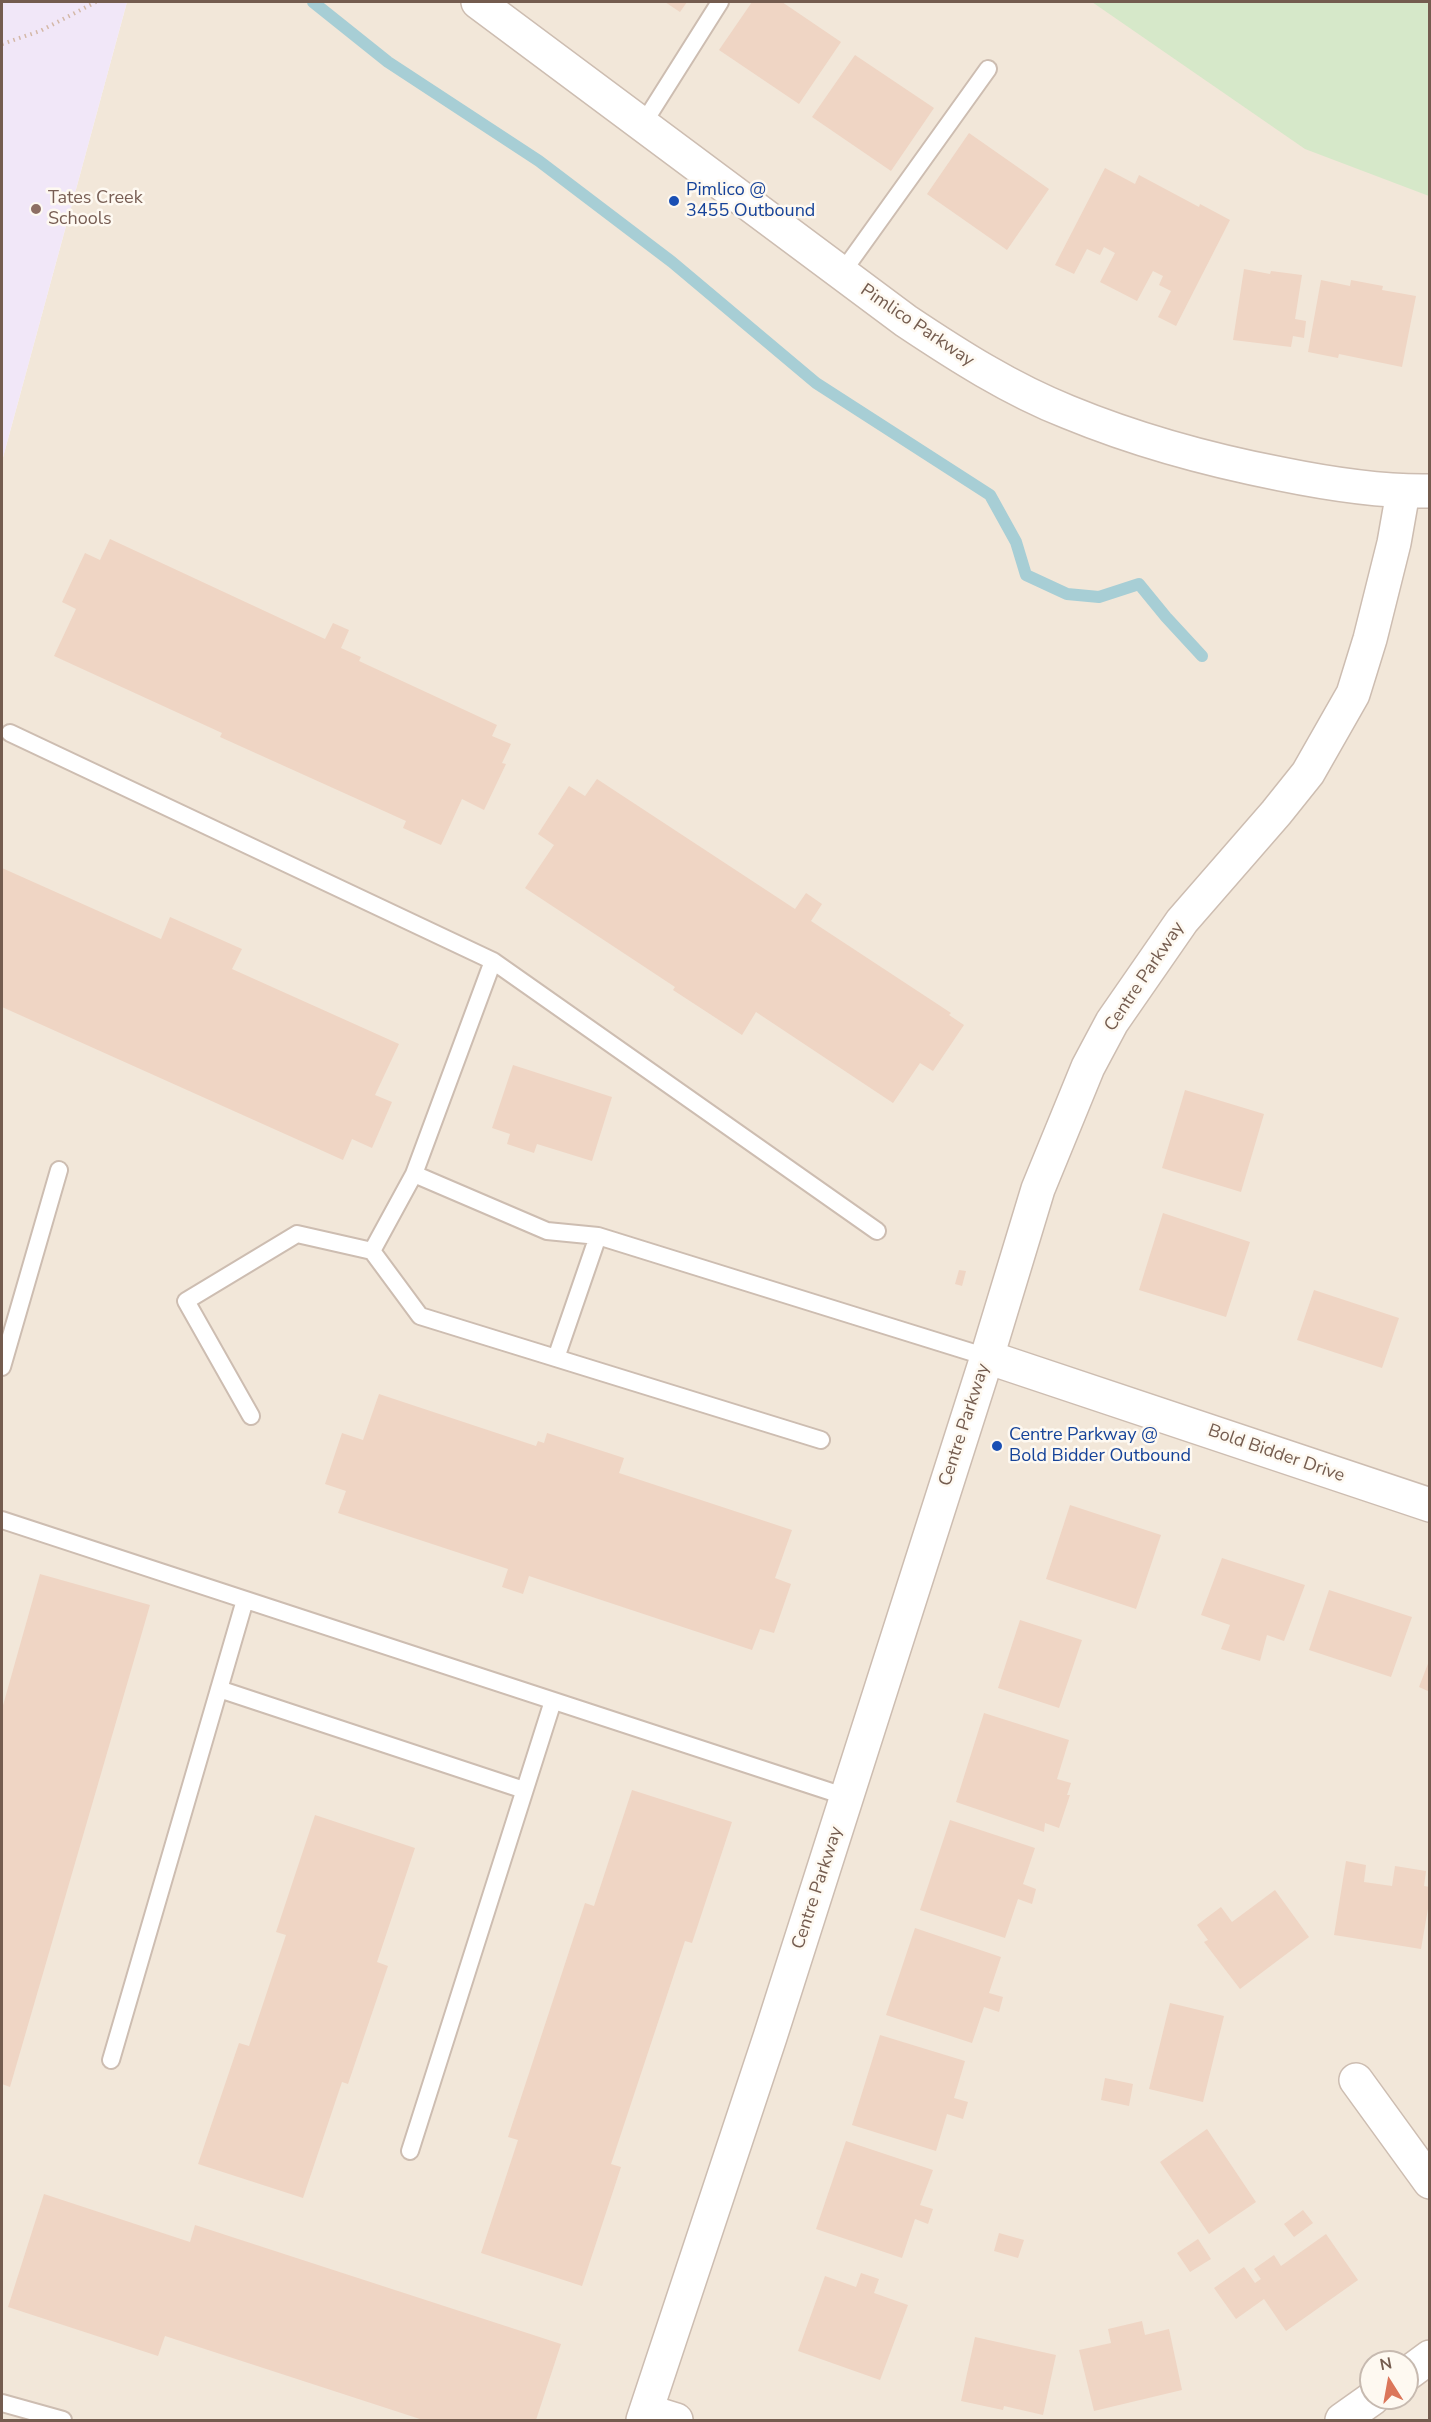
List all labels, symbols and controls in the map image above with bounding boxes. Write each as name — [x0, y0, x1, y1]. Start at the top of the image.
place label: Pimlico @ 3455 Outbound — [686, 180, 815, 222]
place label: Tates Creek Schools — [48, 188, 143, 230]
marker: Pimlico @ 3455 Outbound — [667, 194, 681, 208]
marker: Tates Creek Schools — [29, 202, 43, 216]
street label: Pimlico Parkway — [856, 280, 978, 372]
street label: Centre Parkway — [1100, 918, 1190, 1036]
street label: Centre Parkway — [935, 1361, 995, 1489]
street label: Bold Bidder Drive — [1205, 1420, 1347, 1488]
place label: Centre Parkway @ Bold Bidder Outbound — [1009, 1425, 1191, 1468]
marker: Centre Parkway @ Bold Bidder Outbound — [990, 1439, 1004, 1453]
street label: Centre Parkway — [788, 1824, 848, 1952]
north arrow — [1359, 2350, 1419, 2410]
text: N — [1378, 2352, 1394, 2376]

